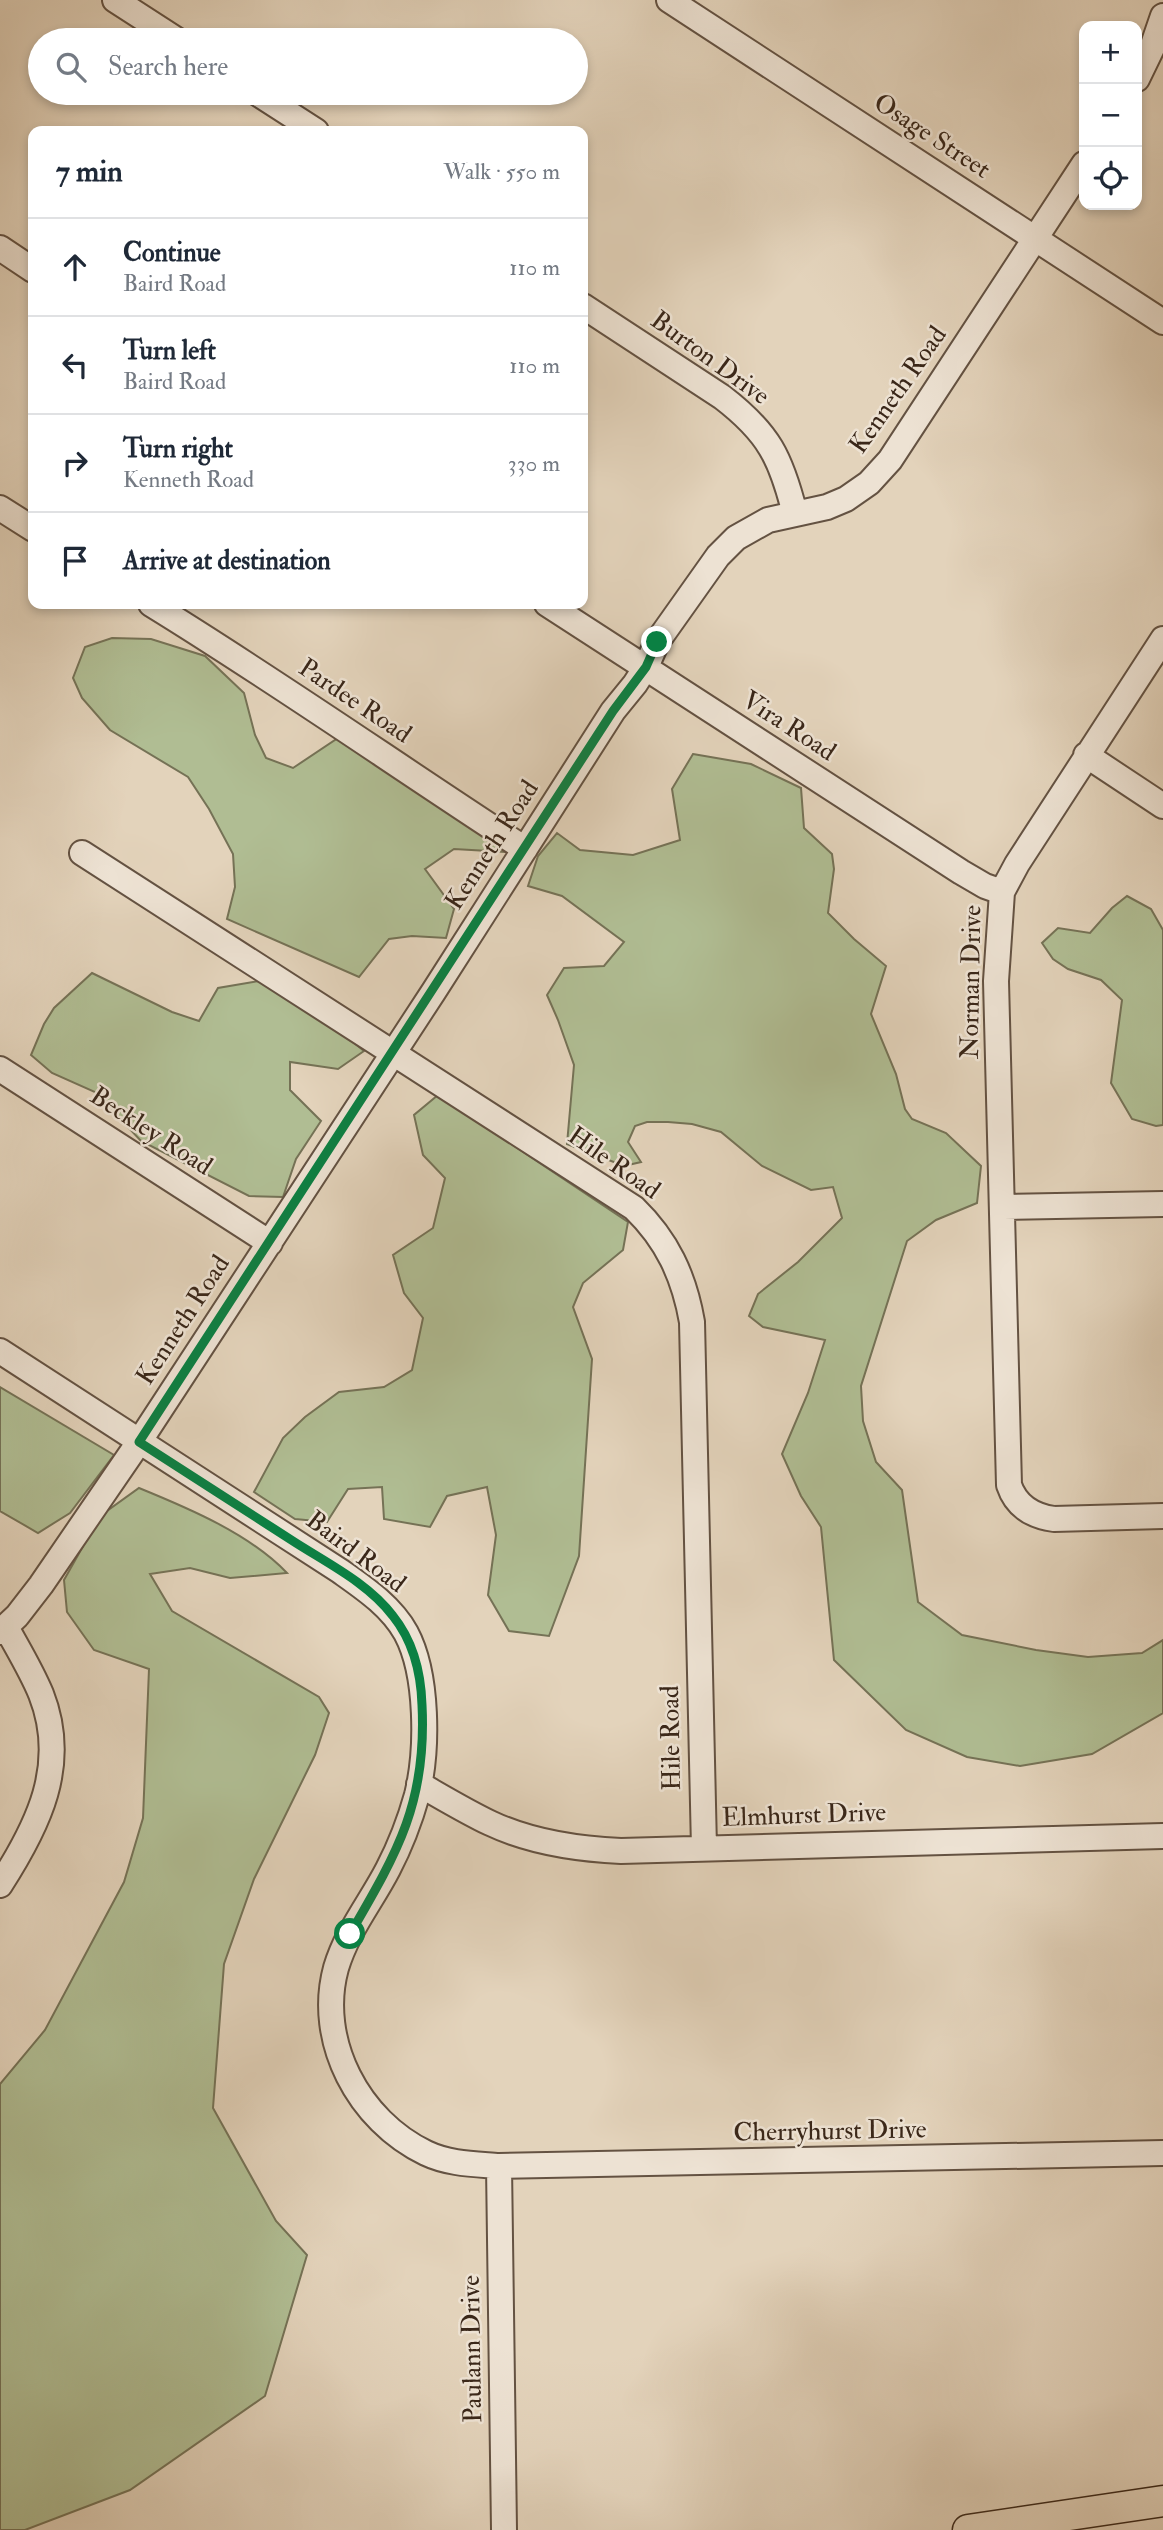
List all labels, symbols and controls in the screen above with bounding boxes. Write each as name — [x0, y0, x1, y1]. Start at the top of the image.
map controls — [1079, 21, 1142, 210]
button: + — [1079, 21, 1142, 84]
search box — [28, 28, 588, 105]
icon: search — [52, 48, 90, 86]
text: Search here — [108, 51, 228, 83]
button: − — [1079, 84, 1142, 147]
street label: Osage Street — [868, 86, 996, 186]
button: locate — [1079, 147, 1142, 210]
text: 7 min — [56, 153, 123, 190]
text: Walk · 550 m — [444, 157, 560, 186]
text: Continue — [123, 237, 221, 269]
icon: ahead — [56, 248, 94, 286]
text: 110 m — [509, 253, 560, 282]
text: Baird Road — [123, 269, 226, 298]
street label: Burton Drive — [644, 304, 776, 412]
street label: Kenneth Road — [842, 320, 954, 460]
text: Turn left — [123, 335, 216, 367]
icon: left — [56, 346, 94, 384]
text: 110 m — [509, 351, 560, 380]
text: Baird Road — [123, 367, 226, 396]
text: Turn right — [123, 433, 233, 465]
icon: right — [56, 444, 94, 482]
text: 330 m — [508, 449, 560, 478]
text: Kenneth Road — [123, 465, 254, 494]
icon: arrive — [56, 542, 94, 580]
text: Arrive at destination — [123, 545, 331, 577]
route end — [641, 626, 672, 657]
street label: Pardee Road — [293, 652, 418, 750]
street label: Vira Road — [736, 684, 842, 768]
street label: Kenneth Road — [438, 774, 546, 916]
street label: Norman Drive — [954, 905, 988, 1059]
street label: Beckley Road — [84, 1080, 218, 1183]
street label: Hile Road — [562, 1120, 667, 1206]
street label: Kenneth Road — [129, 1249, 237, 1391]
street label: Baird Road — [300, 1504, 412, 1600]
street label: Hile Road — [654, 1685, 688, 1791]
street label: Elmhurst Drive — [721, 1796, 887, 1834]
route start — [334, 1918, 365, 1949]
street label: Cherryhurst Drive — [733, 2113, 927, 2149]
street label: Paulann Drive — [455, 2275, 489, 2423]

